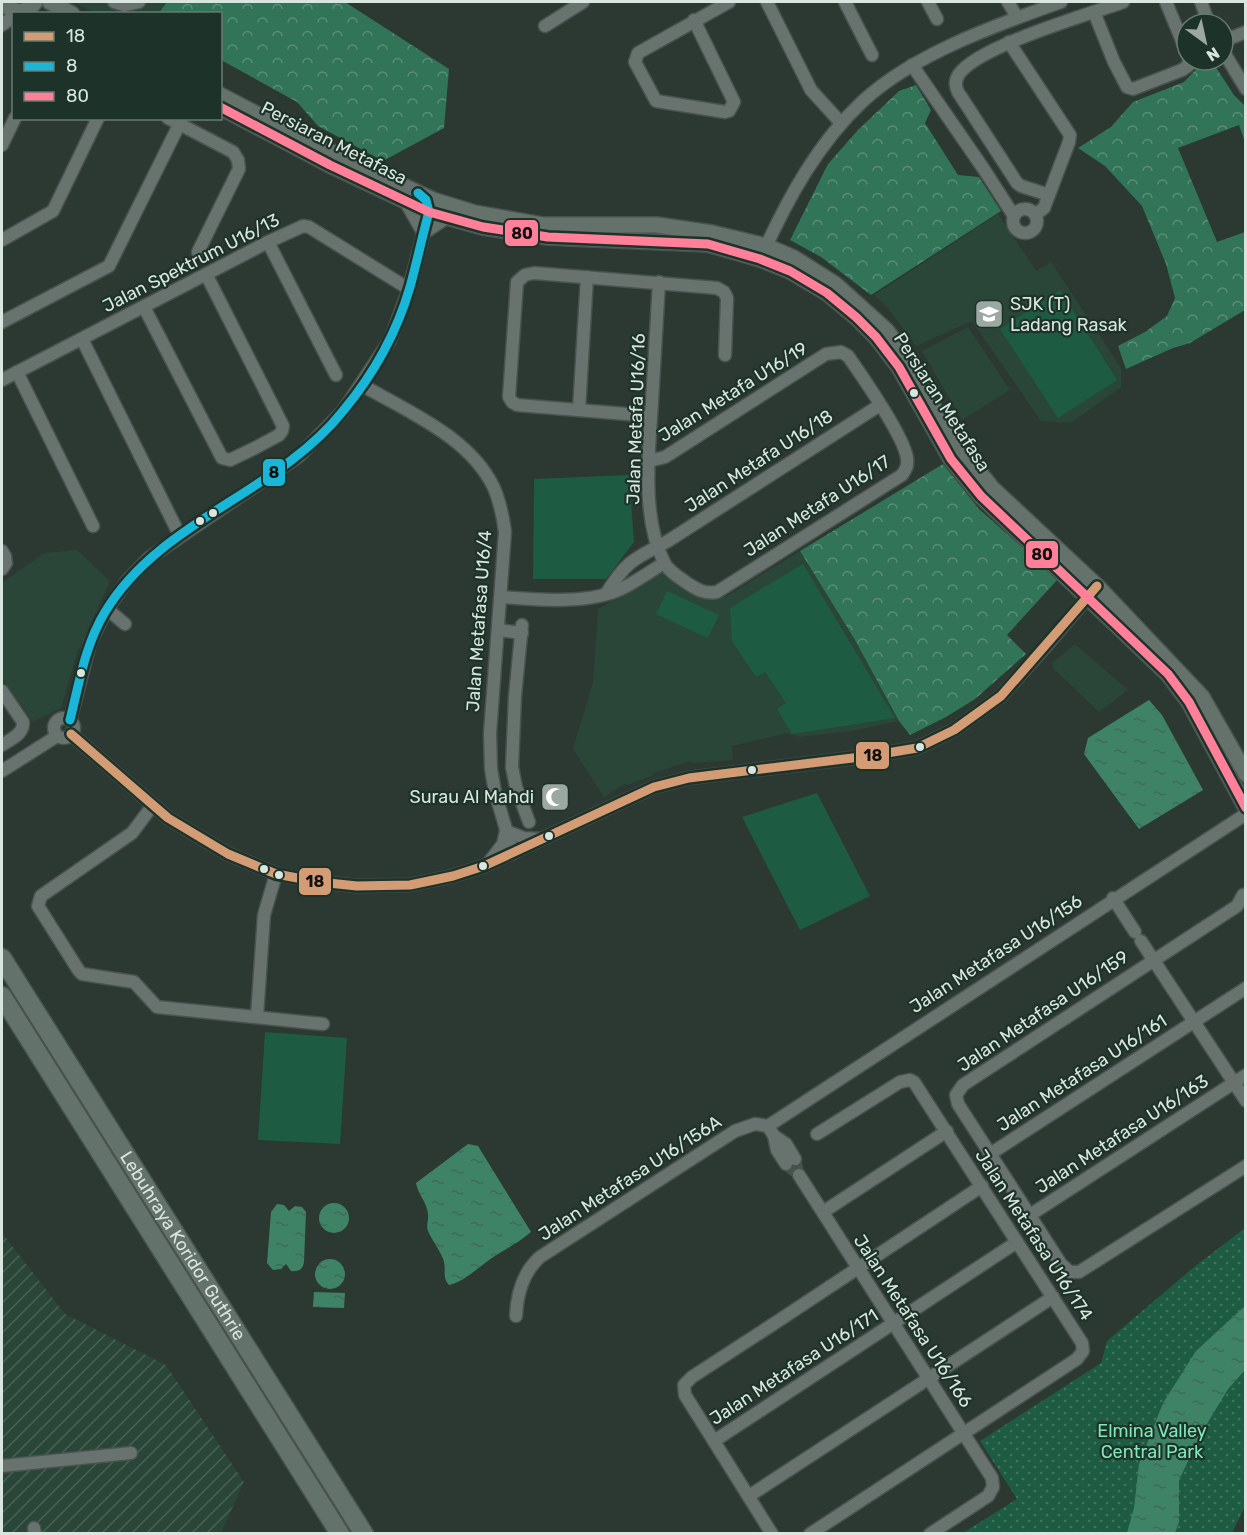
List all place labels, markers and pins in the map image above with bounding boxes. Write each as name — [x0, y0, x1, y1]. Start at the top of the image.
place label: SJK (T) Ladang Rasak — [1010, 293, 1128, 336]
school or university icon: SJK (T) Ladang Rasak — [973, 298, 1005, 330]
unlabelled marker — [908, 387, 920, 399]
unlabelled marker — [207, 507, 219, 519]
unlabelled marker — [194, 515, 206, 527]
unlabelled marker — [75, 667, 87, 679]
unlabelled marker — [914, 741, 926, 753]
unlabelled marker — [746, 764, 758, 776]
mosque icon: Surau Al Mahdi — [539, 781, 571, 813]
place label: Surau Al Mahdi — [409, 786, 534, 808]
unlabelled marker — [543, 830, 555, 842]
unlabelled marker — [477, 860, 489, 872]
unlabelled marker — [258, 863, 270, 875]
unlabelled marker — [273, 869, 285, 881]

